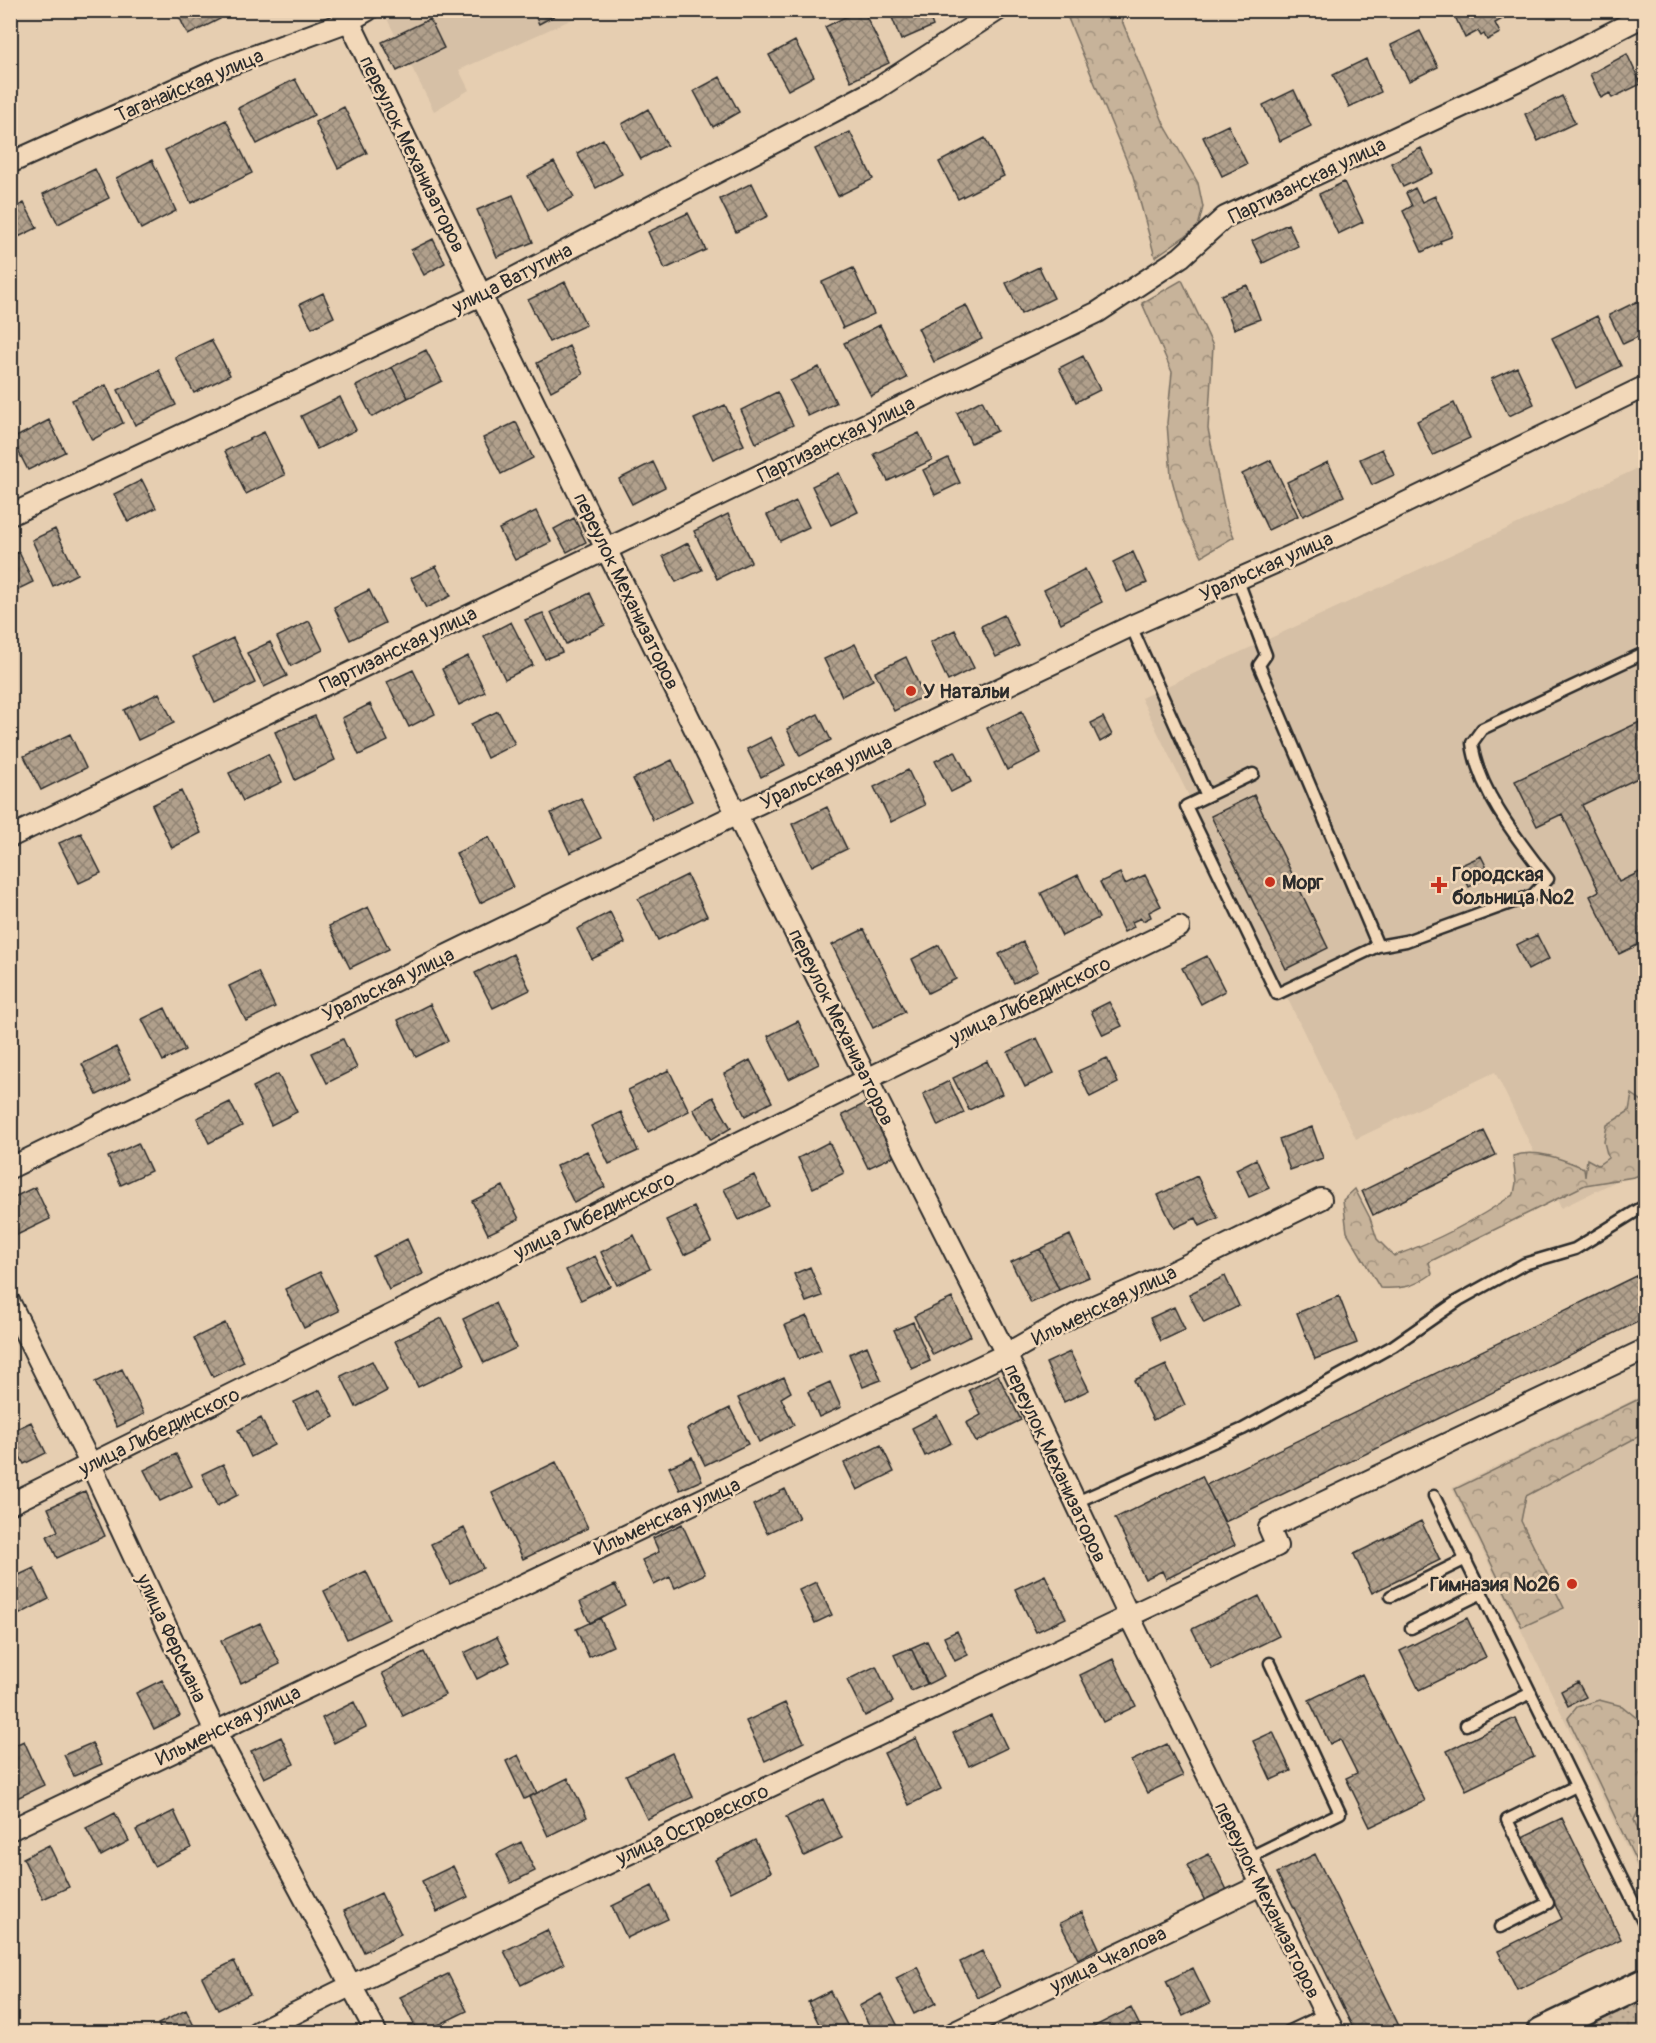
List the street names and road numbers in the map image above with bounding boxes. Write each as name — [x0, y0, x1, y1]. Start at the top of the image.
street label: Таганайская улица — [111, 43, 267, 128]
street label: переулок Механизаторов — [354, 52, 471, 257]
street label: Партизанская улица — [1224, 132, 1390, 229]
street label: улица Ватутина — [447, 237, 576, 320]
street label: Партизанская улица — [753, 391, 919, 488]
street label: переулок Механизаторов — [568, 489, 685, 694]
street label: Уральская улица — [1195, 526, 1337, 607]
street label: Партизанская улица — [315, 601, 481, 698]
street label: Уральская улица — [756, 730, 896, 815]
street label: переулок Механизаторов — [783, 925, 900, 1130]
street label: Уральская улица — [318, 942, 458, 1027]
street label: улица Либединского — [945, 951, 1115, 1051]
street label: улица Либединского — [509, 1166, 679, 1266]
street label: Ильменская улица — [1028, 1260, 1181, 1351]
street label: переулок Механизаторов — [999, 1360, 1113, 1566]
street label: улица Либединского — [74, 1382, 244, 1482]
street label: Ильменская улица — [590, 1472, 744, 1561]
street label: улица Ферсмана — [130, 1569, 212, 1706]
street label: Ильменская улица — [152, 1680, 305, 1771]
street label: улица Островского — [611, 1778, 773, 1871]
street label: переулок Механизаторов — [1209, 1798, 1326, 2003]
street label: улица Чкалова — [1045, 1921, 1170, 1999]

